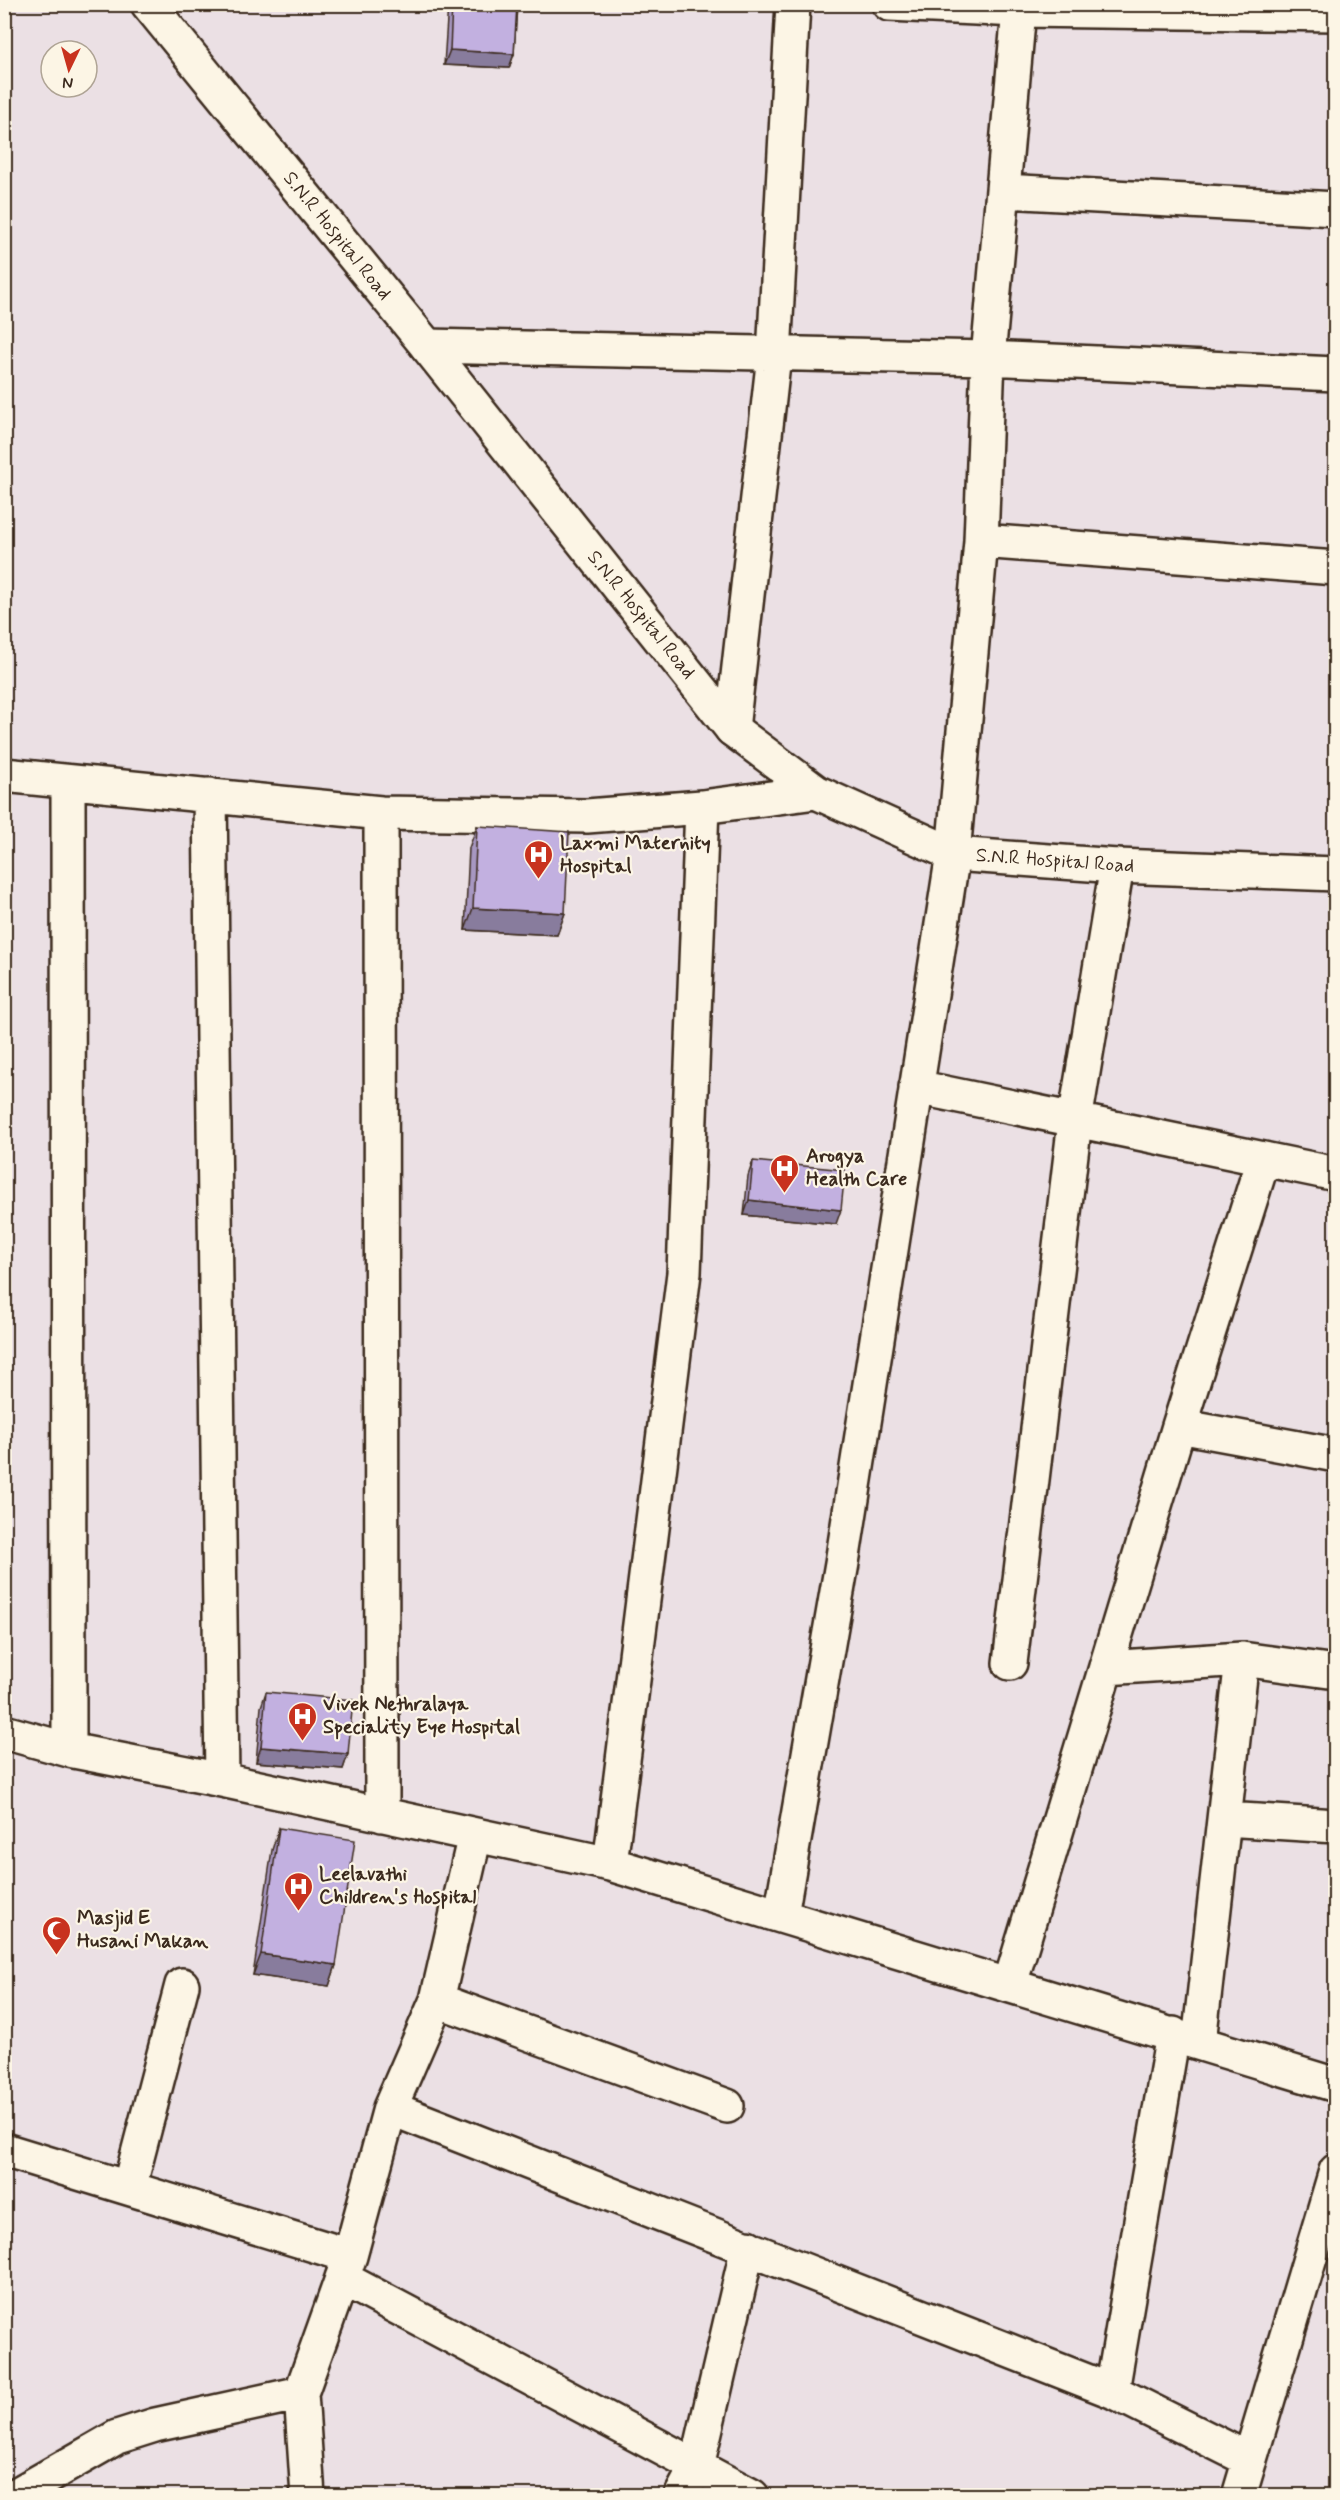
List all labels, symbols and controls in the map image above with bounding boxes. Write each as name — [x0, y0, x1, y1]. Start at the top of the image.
north arrow — [39, 39, 99, 99]
text: N — [62, 72, 74, 93]
street label: S.N.R Hospital Road — [277, 166, 397, 306]
street label: S.N.R Hospital Road — [581, 545, 701, 685]
place label: Laxmi Maternity Hospital — [560, 830, 711, 880]
hospital icon: Laxmi Maternity Hospital — [523, 838, 555, 880]
street label: S.N.R Hospital Road — [975, 842, 1135, 880]
place label: Arogya Health Care — [806, 1143, 907, 1193]
hospital icon: Arogya Health Care — [769, 1152, 801, 1194]
place label: Vivek Nethralaya Speciality Eye Hospital — [323, 1691, 520, 1741]
hospital icon: Vivek Nethralaya Speciality Eye Hospital — [286, 1700, 318, 1742]
place label: Leelavathi Children's Hospital — [319, 1861, 476, 1911]
hospital icon: Leelavathi Children's Hospital — [282, 1870, 314, 1912]
place label: Masjid E Husani Makan — [77, 1905, 208, 1955]
mosque icon: Masjid E Husani Makan — [40, 1914, 72, 1956]

